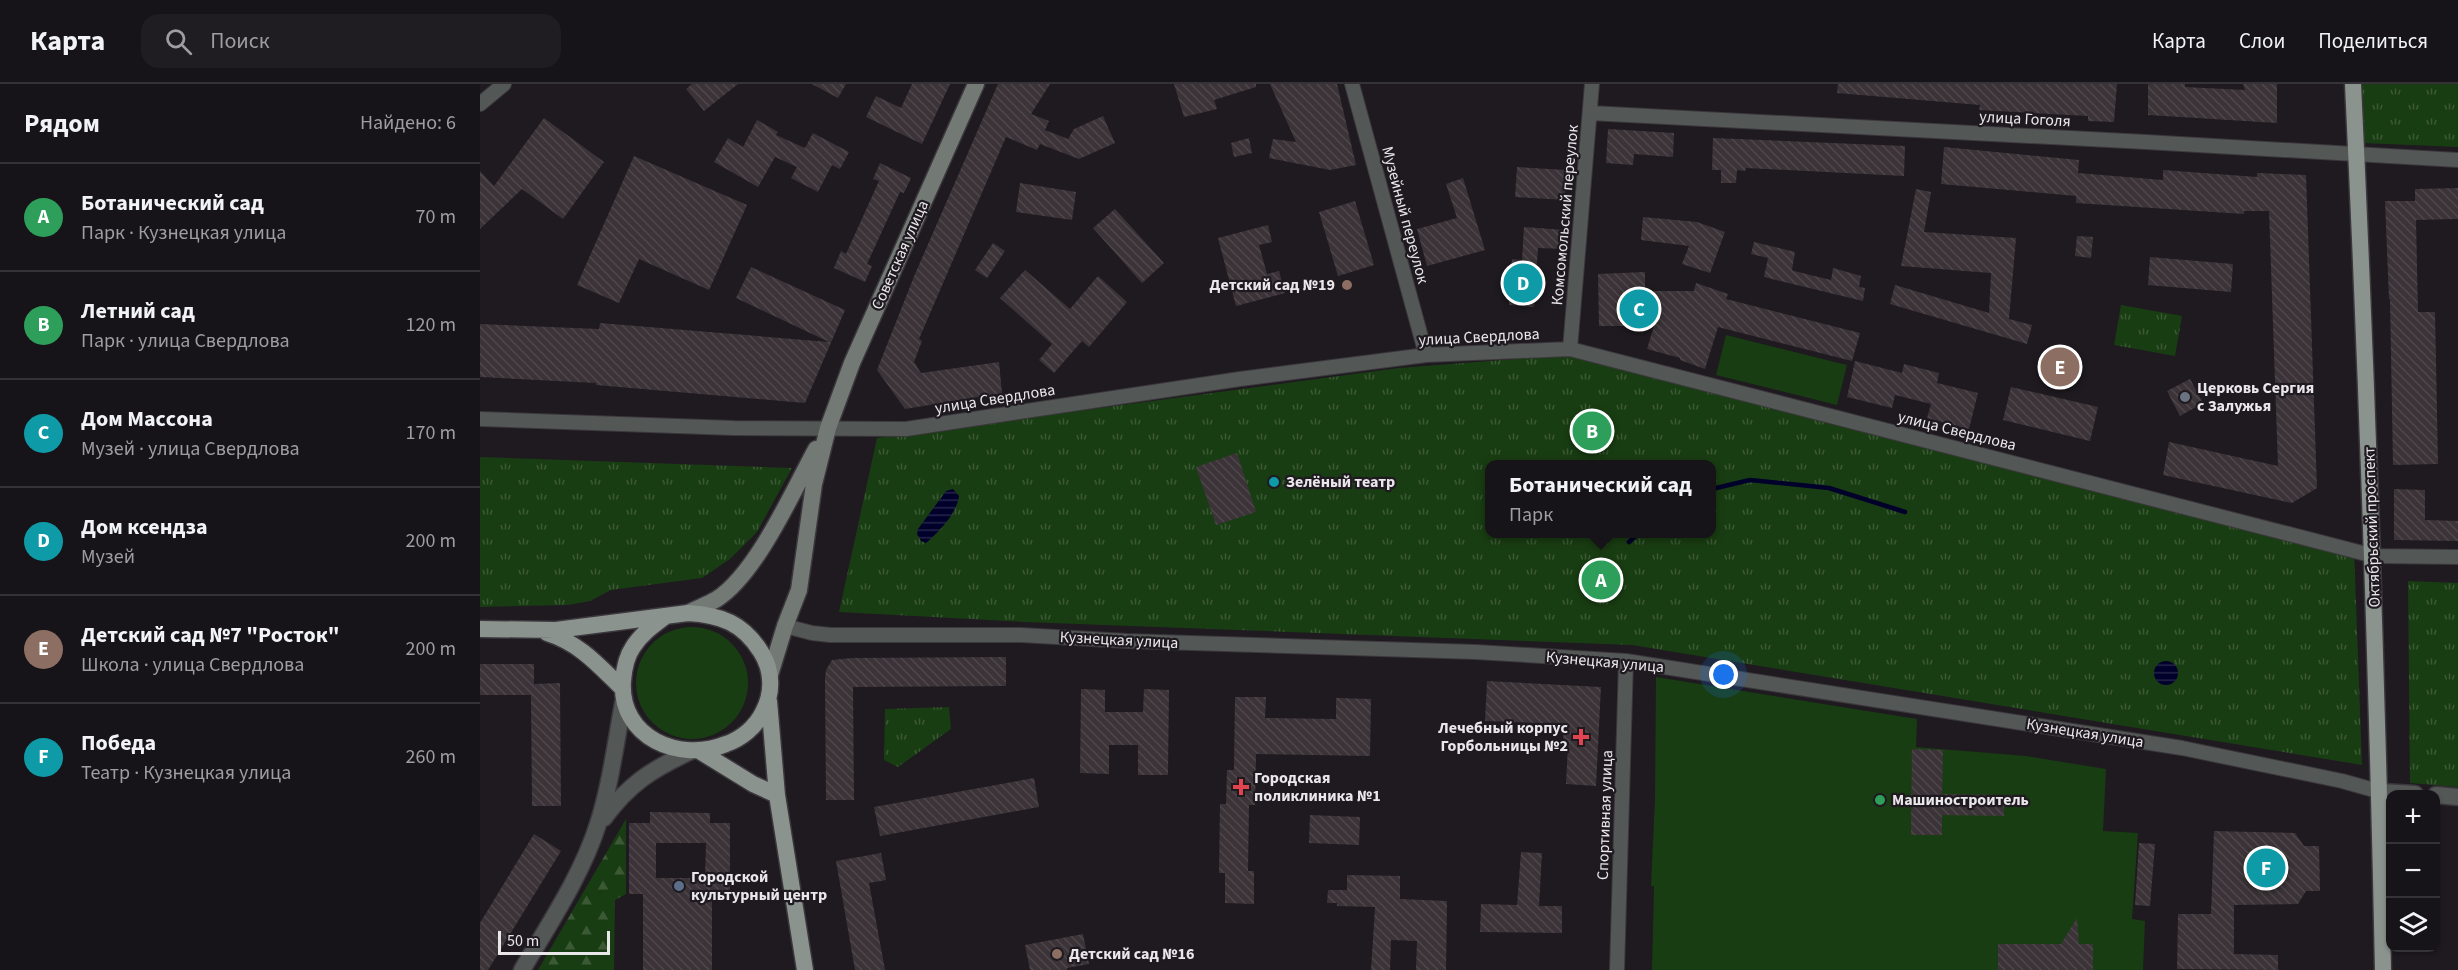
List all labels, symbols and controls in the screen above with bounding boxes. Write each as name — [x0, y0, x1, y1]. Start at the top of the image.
search box — [141, 14, 561, 68]
text: Карта — [30, 21, 105, 61]
icon: search — [162, 25, 195, 58]
text: Поиск — [210, 25, 270, 57]
text: Карта — [2152, 26, 2206, 56]
text: Слои — [2239, 26, 2285, 56]
text: Поделиться — [2318, 26, 2428, 56]
text: Рядом — [24, 105, 100, 142]
street label: улица Гоголя — [1979, 106, 2071, 132]
text: Найдено: 6 — [360, 109, 456, 137]
street label: Комсомольский переулок — [1546, 124, 1584, 306]
street label: Музейный переулок — [1376, 144, 1434, 286]
text: Ботанический сад — [81, 187, 264, 219]
street label: Советская улица — [866, 197, 934, 313]
text: A — [38, 203, 49, 231]
text: 70 m — [416, 203, 456, 231]
text: Парк · Кузнецкая улица — [81, 219, 286, 247]
pin: D — [1504, 260, 1542, 306]
place label: Детский сад №19 — [1210, 274, 1335, 296]
marker: Детский сад №19 — [1340, 278, 1354, 292]
pin: C — [1620, 286, 1658, 332]
text: Летний сад — [81, 295, 195, 327]
text: B — [37, 311, 50, 339]
text: 120 m — [406, 311, 456, 339]
street label: улица Свердлова — [1418, 323, 1540, 351]
text: Парк · улица Свердлова — [81, 327, 290, 355]
pin: E — [2040, 344, 2080, 390]
place label: Церковь Сергия с Залужья — [2197, 377, 2314, 417]
street label: улица Свердлова — [933, 379, 1057, 419]
marker: Церковь Сергия с Залужья — [2178, 390, 2192, 404]
text: Дом Масcона — [81, 403, 213, 435]
street label: улица Свердлова — [1895, 406, 2019, 456]
pin: B — [1572, 408, 1612, 454]
text: C — [38, 419, 49, 447]
text: 170 m — [406, 419, 456, 447]
text: Музей · улица Свердлова — [81, 435, 300, 463]
street label: Октябрьский проспект — [2358, 446, 2386, 608]
popup — [1485, 460, 1716, 538]
text: Ботанический сад — [1509, 469, 1692, 501]
place label: Зелёный театр — [1286, 471, 1395, 493]
marker: Зелёный театр — [1267, 475, 1281, 489]
text: Парк — [1509, 501, 1553, 529]
text: Дом ксендза — [81, 511, 208, 543]
text: D — [37, 527, 50, 555]
text: 200 m — [406, 527, 456, 555]
text: Музей — [81, 543, 135, 571]
pin: A — [1582, 558, 1620, 602]
text: Детский сад №7 "Росток" — [81, 619, 340, 651]
street label: Кузнецкая улица — [1059, 626, 1179, 654]
text: E — [38, 635, 49, 663]
text: 200 m — [406, 635, 456, 663]
street label: Кузнецкая улица — [1545, 646, 1665, 678]
text: Школа · улица Свердлова — [81, 651, 304, 679]
your location — [1709, 660, 1738, 689]
street label: Кузнецкая улица — [2025, 713, 2145, 753]
place label: Лечебный корпус Горбольницы №2 — [1437, 717, 1569, 757]
text: Победа — [81, 727, 156, 759]
marker: Лечебный корпус Горбольницы №2 — [1572, 728, 1590, 746]
text: F — [38, 743, 49, 771]
text: 260 m — [406, 743, 456, 771]
street label: Спортивная улица — [1592, 750, 1618, 880]
text: Театр · Кузнецкая улица — [81, 759, 291, 787]
place label: Городская поликлиника №1 — [1254, 767, 1381, 807]
marker: Городская поликлиника №1 — [1232, 778, 1250, 796]
place label: Машиностроитель — [1892, 789, 2029, 811]
map controls — [2386, 790, 2440, 952]
button: + — [2386, 790, 2440, 844]
marker: Машиностроитель — [1873, 793, 1887, 807]
button: − — [2386, 844, 2440, 898]
pin: F — [2246, 846, 2286, 890]
place label: Городской культурный центр — [691, 866, 827, 906]
marker: Городской культурный центр — [672, 879, 686, 893]
button: layers — [2386, 898, 2440, 952]
scale bar — [498, 928, 610, 956]
text: 50 m — [507, 930, 539, 952]
place label: Детский сад №16 — [1069, 943, 1194, 965]
marker: Детский сад №16 — [1050, 947, 1064, 961]

